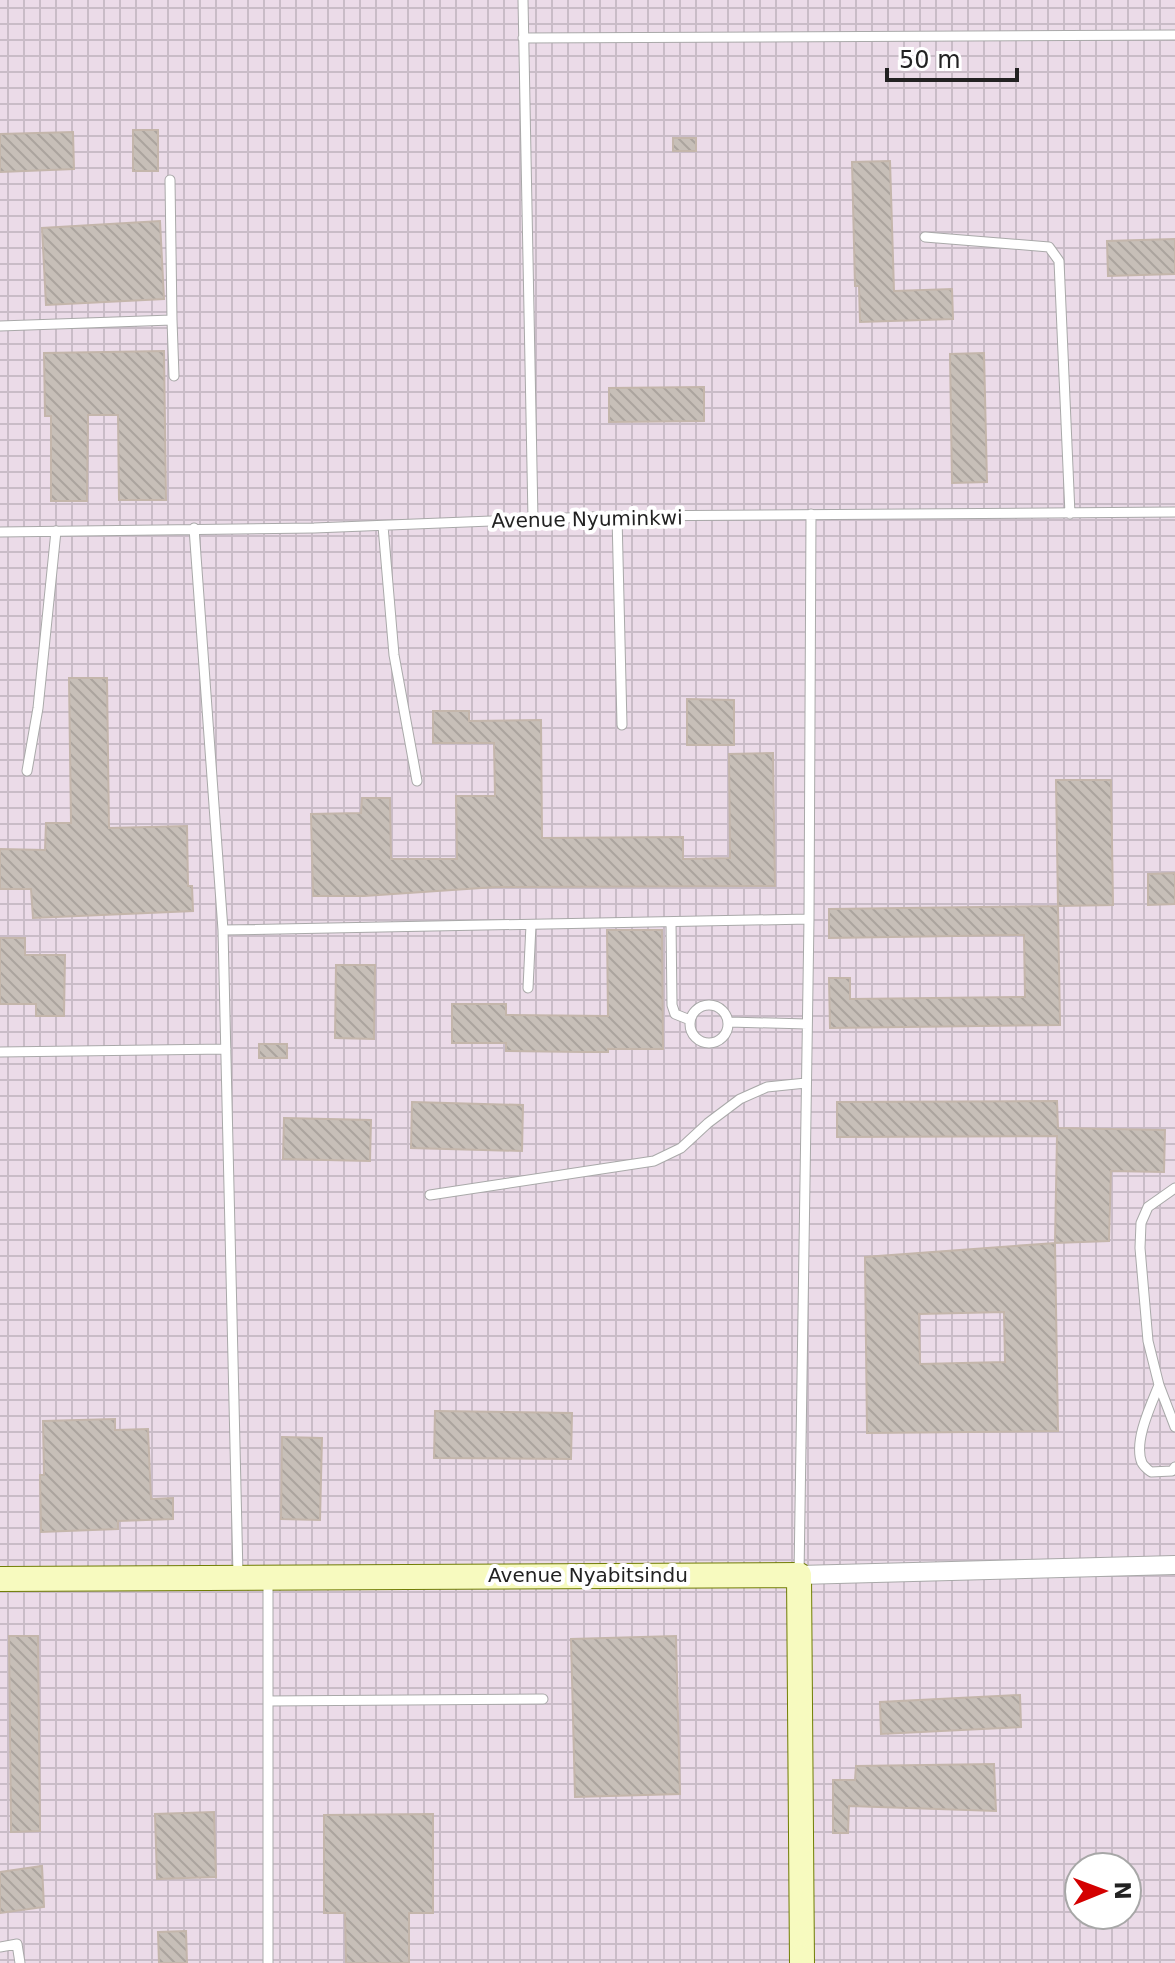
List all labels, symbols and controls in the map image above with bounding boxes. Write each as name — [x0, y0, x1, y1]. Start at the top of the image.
scale bar — [887, 32, 1017, 82]
text: 50 m — [899, 46, 961, 74]
street label: Avenue Nyuminkwi — [491, 505, 683, 533]
street label: Avenue Nyabitsindu — [488, 1563, 688, 1587]
north arrow — [1063, 1851, 1143, 1931]
text: N — [1110, 1881, 1135, 1900]

